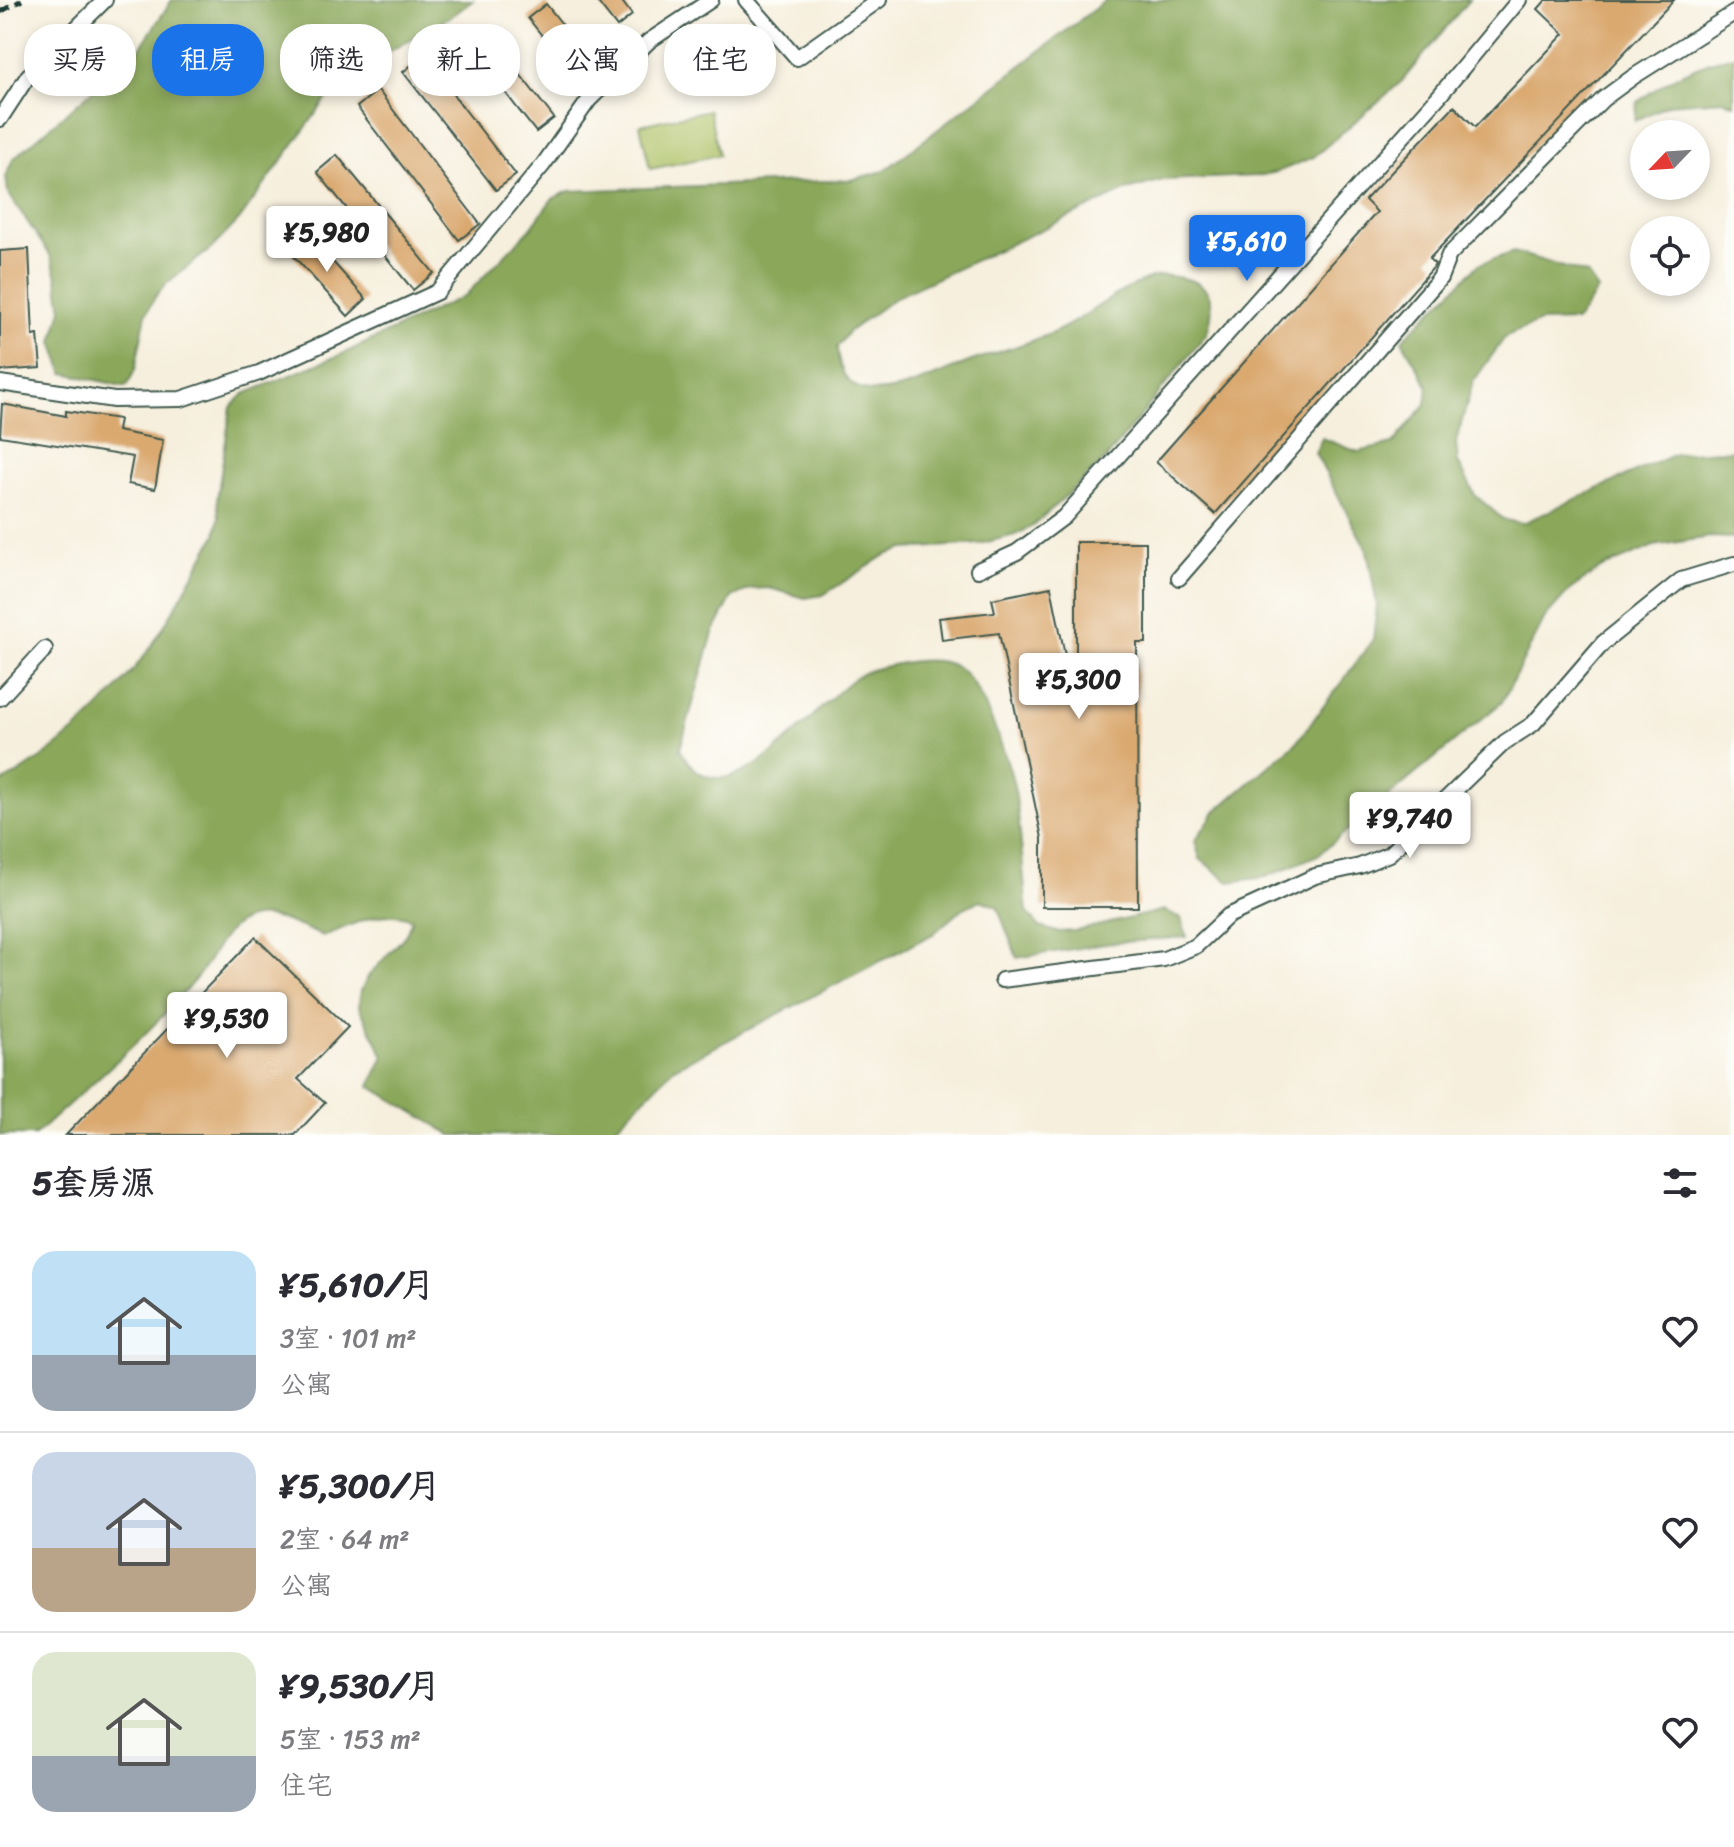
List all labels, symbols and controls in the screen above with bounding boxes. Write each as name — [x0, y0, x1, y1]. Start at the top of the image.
chip: 买房 — [24, 24, 136, 96]
chip: 租房 — [152, 24, 264, 96]
chip: 筛选 — [280, 24, 392, 96]
chip: 新上 — [408, 24, 520, 96]
chip: 公寓 — [536, 24, 648, 96]
chip: 住宅 — [664, 24, 776, 96]
north arrow — [1630, 120, 1710, 200]
map controls — [1630, 120, 1710, 296]
pin: ¥5,980 — [262, 206, 392, 274]
text: ¥5,980 — [284, 209, 370, 255]
pin: ¥5,610 — [1182, 215, 1312, 283]
button: locate — [1630, 216, 1710, 296]
text: ¥5,610 — [1207, 218, 1287, 264]
pin: ¥5,300 — [1014, 653, 1144, 721]
text: ¥5,300 — [1037, 656, 1121, 702]
pin: ¥9,740 — [1345, 792, 1475, 860]
text: ¥9,740 — [1368, 795, 1452, 841]
pin: ¥9,530 — [162, 992, 292, 1060]
text: ¥9,530 — [185, 995, 269, 1041]
text: 5套房源 — [32, 1153, 155, 1213]
icon: filters — [1658, 1161, 1702, 1205]
text: ¥5,610/月 — [280, 1255, 435, 1315]
icon: home — [96, 1283, 192, 1379]
icon: heart — [1658, 1309, 1702, 1353]
text: 3室 · 101 m² — [280, 1315, 416, 1361]
text: 公寓 — [280, 1361, 332, 1407]
text: ¥5,300/月 — [280, 1456, 441, 1516]
icon: home — [96, 1484, 192, 1580]
icon: heart — [1658, 1510, 1702, 1554]
text: 2室 · 64 m² — [280, 1516, 409, 1562]
text: 公寓 — [280, 1562, 332, 1608]
text: ¥9,530/月 — [280, 1656, 441, 1716]
icon: home — [96, 1684, 192, 1780]
icon: heart — [1658, 1710, 1702, 1754]
text: 5室 · 153 m² — [280, 1716, 421, 1762]
text: 住宅 — [280, 1762, 332, 1808]

